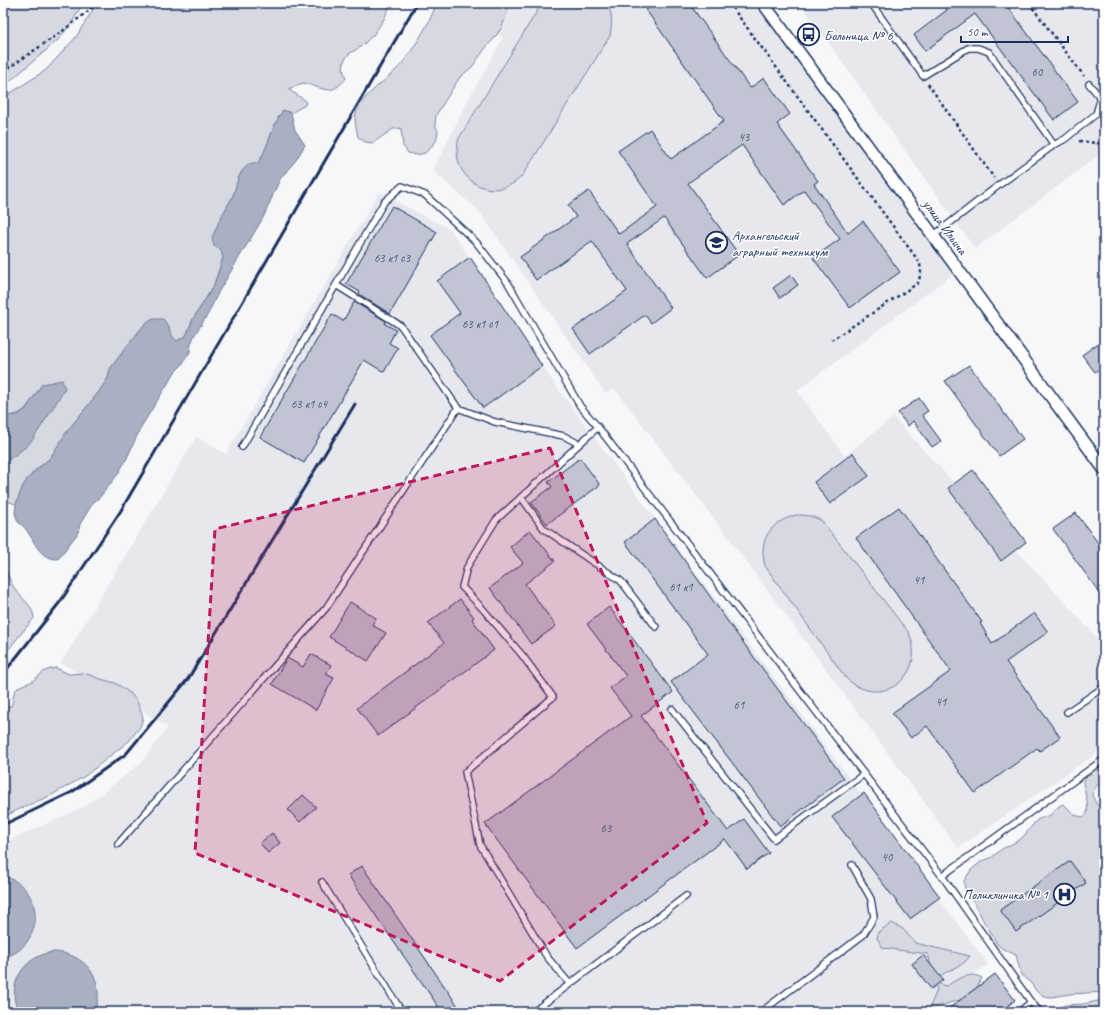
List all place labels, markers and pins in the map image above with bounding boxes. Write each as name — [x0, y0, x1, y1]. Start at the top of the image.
bus stop icon: Больница № 6 — [796, 22, 822, 48]
place label: Больница № 6 — [824, 27, 893, 44]
place label: Архангельский аграрный техникум — [732, 227, 829, 260]
school or university icon: Архангельский аграрный техникум — [703, 230, 729, 256]
hospital icon: Поликлиника № 1 — [1051, 881, 1077, 907]
place label: Поликлиника № 1 — [963, 886, 1049, 903]

